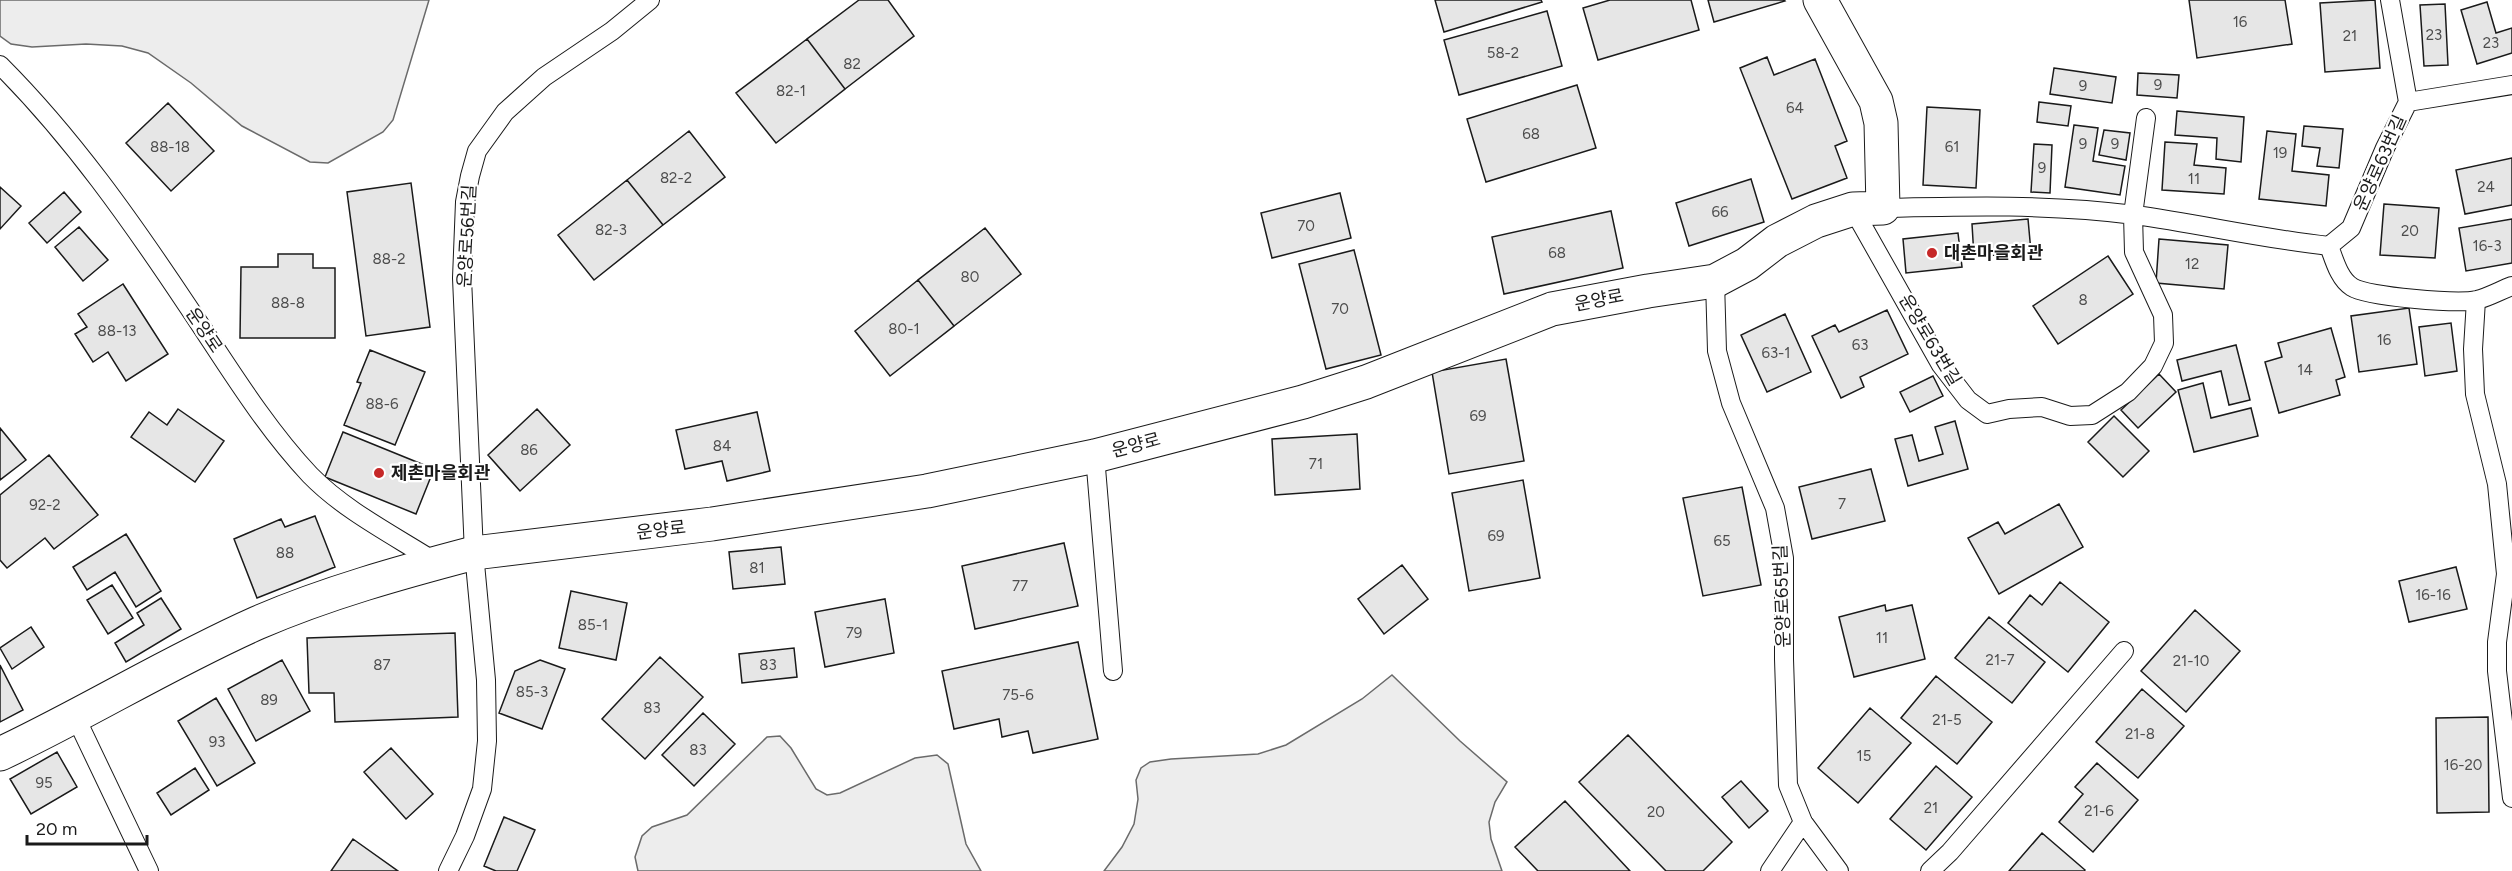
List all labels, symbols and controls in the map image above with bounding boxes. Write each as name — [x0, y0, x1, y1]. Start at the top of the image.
house number: 16 — [2233, 13, 2248, 31]
house number: 23 — [2426, 26, 2442, 44]
house number: 21 — [2343, 27, 2357, 45]
house number: 23 — [2483, 34, 2499, 52]
house number: 58-2 — [1487, 44, 1519, 62]
house number: 82 — [843, 55, 861, 73]
house number: 9 — [2154, 76, 2162, 94]
house number: 9 — [2079, 77, 2087, 95]
house number: 82-1 — [776, 82, 806, 100]
house number: 64 — [1786, 99, 1804, 117]
street label: 운양로63번길 — [2349, 112, 2411, 214]
house number: 68 — [1522, 125, 1540, 143]
house number: 9 — [2079, 135, 2087, 153]
house number: 9 — [2111, 135, 2119, 153]
house number: 88-18 — [150, 138, 190, 156]
house number: 61 — [1945, 138, 1959, 156]
house number: 19 — [2273, 144, 2287, 162]
house number: 9 — [2038, 159, 2046, 177]
house number: 82-2 — [660, 169, 692, 187]
house number: 11 — [2188, 170, 2200, 188]
house number: 24 — [2477, 178, 2495, 196]
street label: 운양로56번길 — [453, 184, 481, 288]
house number: 66 — [1712, 203, 1729, 221]
house number: 70 — [1297, 217, 1315, 235]
house number: 82-3 — [595, 221, 627, 239]
house number: 20 — [2401, 222, 2419, 240]
house number: 16-3 — [2472, 237, 2502, 255]
place label: 대촌마을회관 — [1944, 242, 2044, 264]
house number: 68 — [1548, 244, 1566, 262]
marker: 대촌마을회관 — [1925, 246, 1939, 260]
house number: 88-2 — [372, 250, 406, 268]
house number: 12 — [2185, 255, 2199, 273]
house number: 80 — [961, 268, 979, 286]
street label: 운양로 — [1573, 284, 1625, 316]
street label: 운양로63번길 — [1894, 290, 1966, 390]
house number: 8 — [2078, 291, 2088, 309]
house number: 88-8 — [271, 294, 305, 312]
house number: 70 — [1331, 300, 1349, 318]
street label: 운양로 — [181, 303, 227, 357]
house number: 80-1 — [888, 320, 920, 338]
house number: 88-13 — [97, 322, 137, 340]
house number: 16 — [2377, 331, 2392, 349]
house number: 63 — [1852, 336, 1868, 354]
house number: 63-1 — [1761, 344, 1791, 362]
house number: 14 — [2297, 361, 2313, 379]
house number: 88-6 — [365, 395, 399, 413]
house number: 69 — [1470, 407, 1486, 425]
street label: 운양로 — [1109, 428, 1163, 462]
house number: 84 — [713, 437, 731, 455]
house number: 86 — [520, 441, 538, 459]
house number: 71 — [1309, 455, 1323, 473]
place label: 제촌마을회관 — [391, 462, 491, 484]
marker: 제촌마을회관 — [372, 466, 386, 480]
house number: 7 — [1838, 495, 1846, 513]
house number: 92-2 — [29, 496, 61, 514]
street label: 운양로 — [635, 516, 687, 544]
house number: 69 — [1488, 527, 1504, 545]
house number: 65 — [1713, 532, 1731, 550]
house number: 88 — [276, 544, 294, 562]
street label: 운양로65번길 — [1769, 544, 1795, 648]
house number: 81 — [749, 559, 765, 577]
house number: 77 — [1012, 577, 1028, 595]
house number: 16-16 — [2415, 586, 2451, 604]
house number: 85-1 — [578, 616, 608, 634]
house number: 79 — [846, 624, 862, 642]
house number: 11 — [1876, 629, 1888, 647]
house number: 21-7 — [1986, 651, 2014, 669]
house number: 21-10 — [2173, 652, 2209, 670]
house number: 87 — [373, 656, 391, 674]
house number: 83 — [759, 656, 777, 674]
house number: 85-3 — [516, 683, 548, 701]
house number: 75-6 — [1002, 686, 1034, 704]
house number: 89 — [260, 691, 278, 709]
house number: 83 — [643, 699, 661, 717]
house number: 21-5 — [1932, 711, 1962, 729]
house number: 21-8 — [2125, 725, 2155, 743]
house number: 93 — [209, 733, 225, 751]
house number: 83 — [689, 741, 707, 759]
house number: 15 — [1857, 747, 1871, 765]
house number: 16-20 — [2444, 756, 2482, 774]
house number: 95 — [35, 774, 53, 792]
house number: 21 — [1924, 799, 1938, 817]
house number: 21-6 — [2084, 802, 2114, 820]
house number: 20 — [1647, 803, 1665, 821]
scale bar — [27, 808, 147, 846]
text: 20 m — [36, 818, 77, 840]

